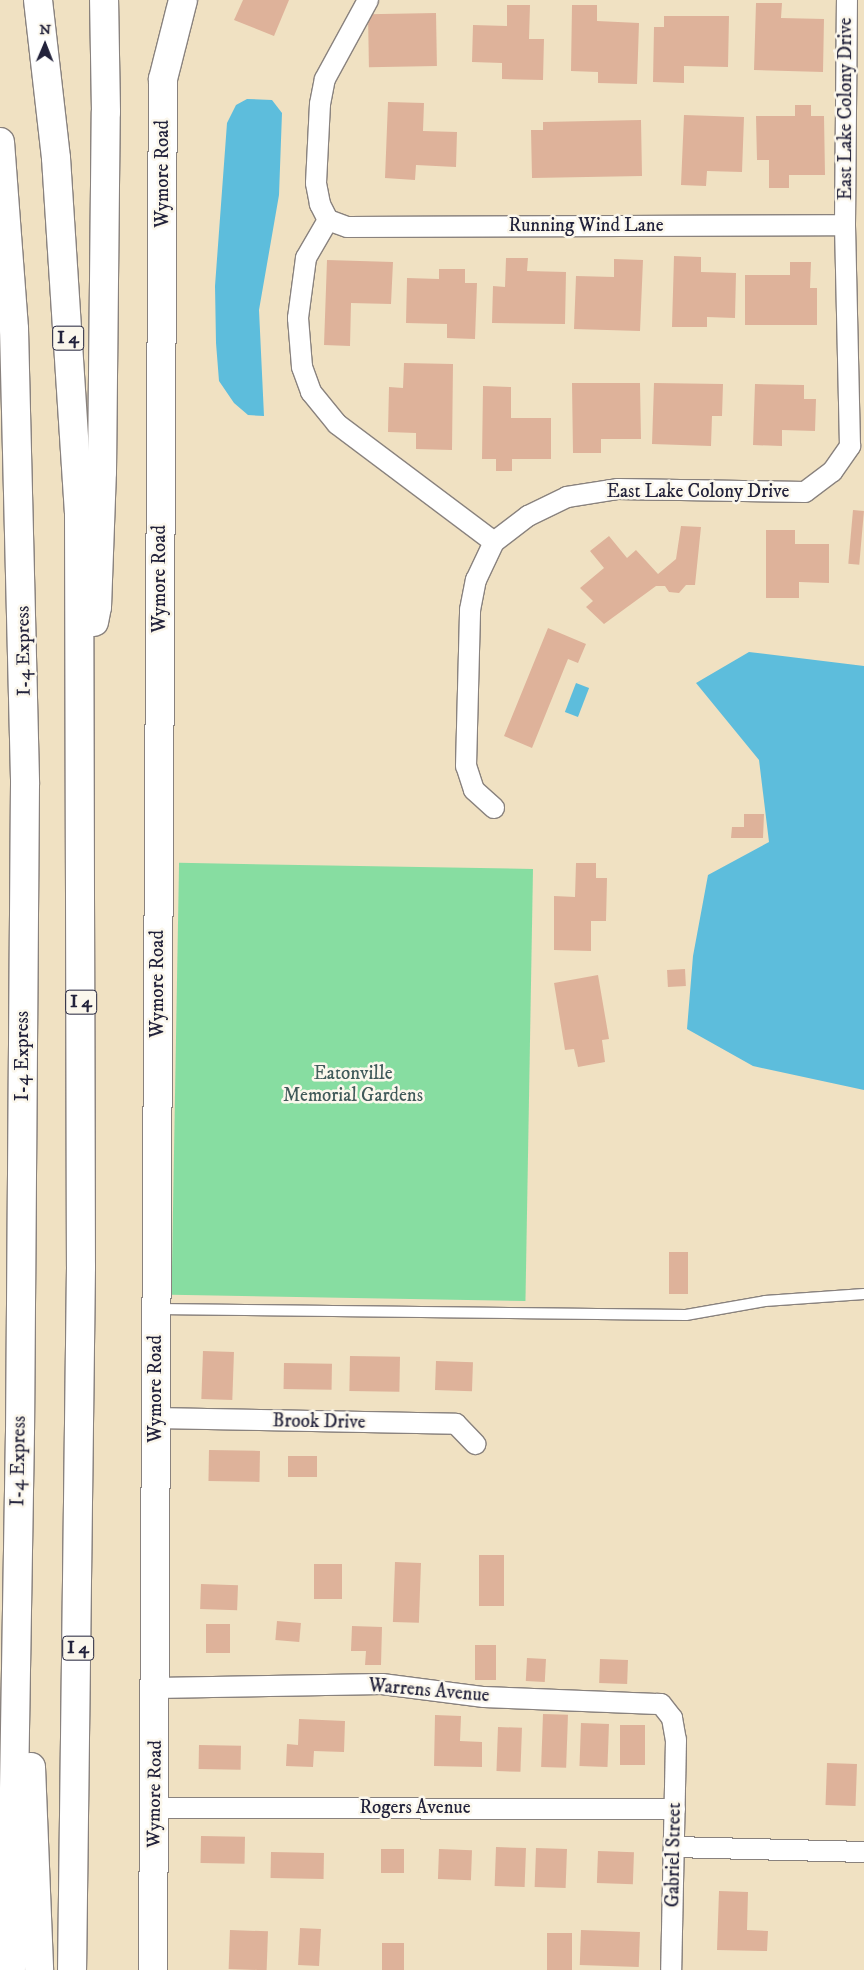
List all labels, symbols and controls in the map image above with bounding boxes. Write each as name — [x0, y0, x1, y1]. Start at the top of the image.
street label: East Lake Colony Drive — [835, 18, 857, 200]
north arrow — [20, 20, 70, 70]
text: N — [39, 21, 51, 39]
street label: Wymore Road — [152, 120, 174, 228]
street label: Running Wind Lane — [508, 215, 664, 237]
road number: I 4 — [52, 322, 84, 353]
street label: East Lake Colony Drive — [607, 481, 789, 503]
street label: Wymore Road — [149, 525, 171, 633]
street label: I-4 Express — [12, 606, 36, 696]
street label: Wymore Road — [147, 930, 169, 1038]
road number: I 4 — [65, 986, 97, 1018]
street label: I-4 Express — [12, 1011, 34, 1101]
park label: Eatonville Memorial Gardens — [283, 1063, 423, 1107]
street label: Wymore Road — [145, 1335, 167, 1443]
street label: Brook Drive — [272, 1410, 366, 1434]
street label: I-4 Express — [7, 1416, 31, 1506]
road number: I 4 — [62, 1632, 94, 1664]
street label: Warrens Avenue — [367, 1674, 491, 1708]
street label: Wymore Road — [143, 1740, 167, 1848]
street label: Rogers Avenue — [359, 1797, 471, 1819]
street label: Gabriel Street — [662, 1802, 686, 1908]

